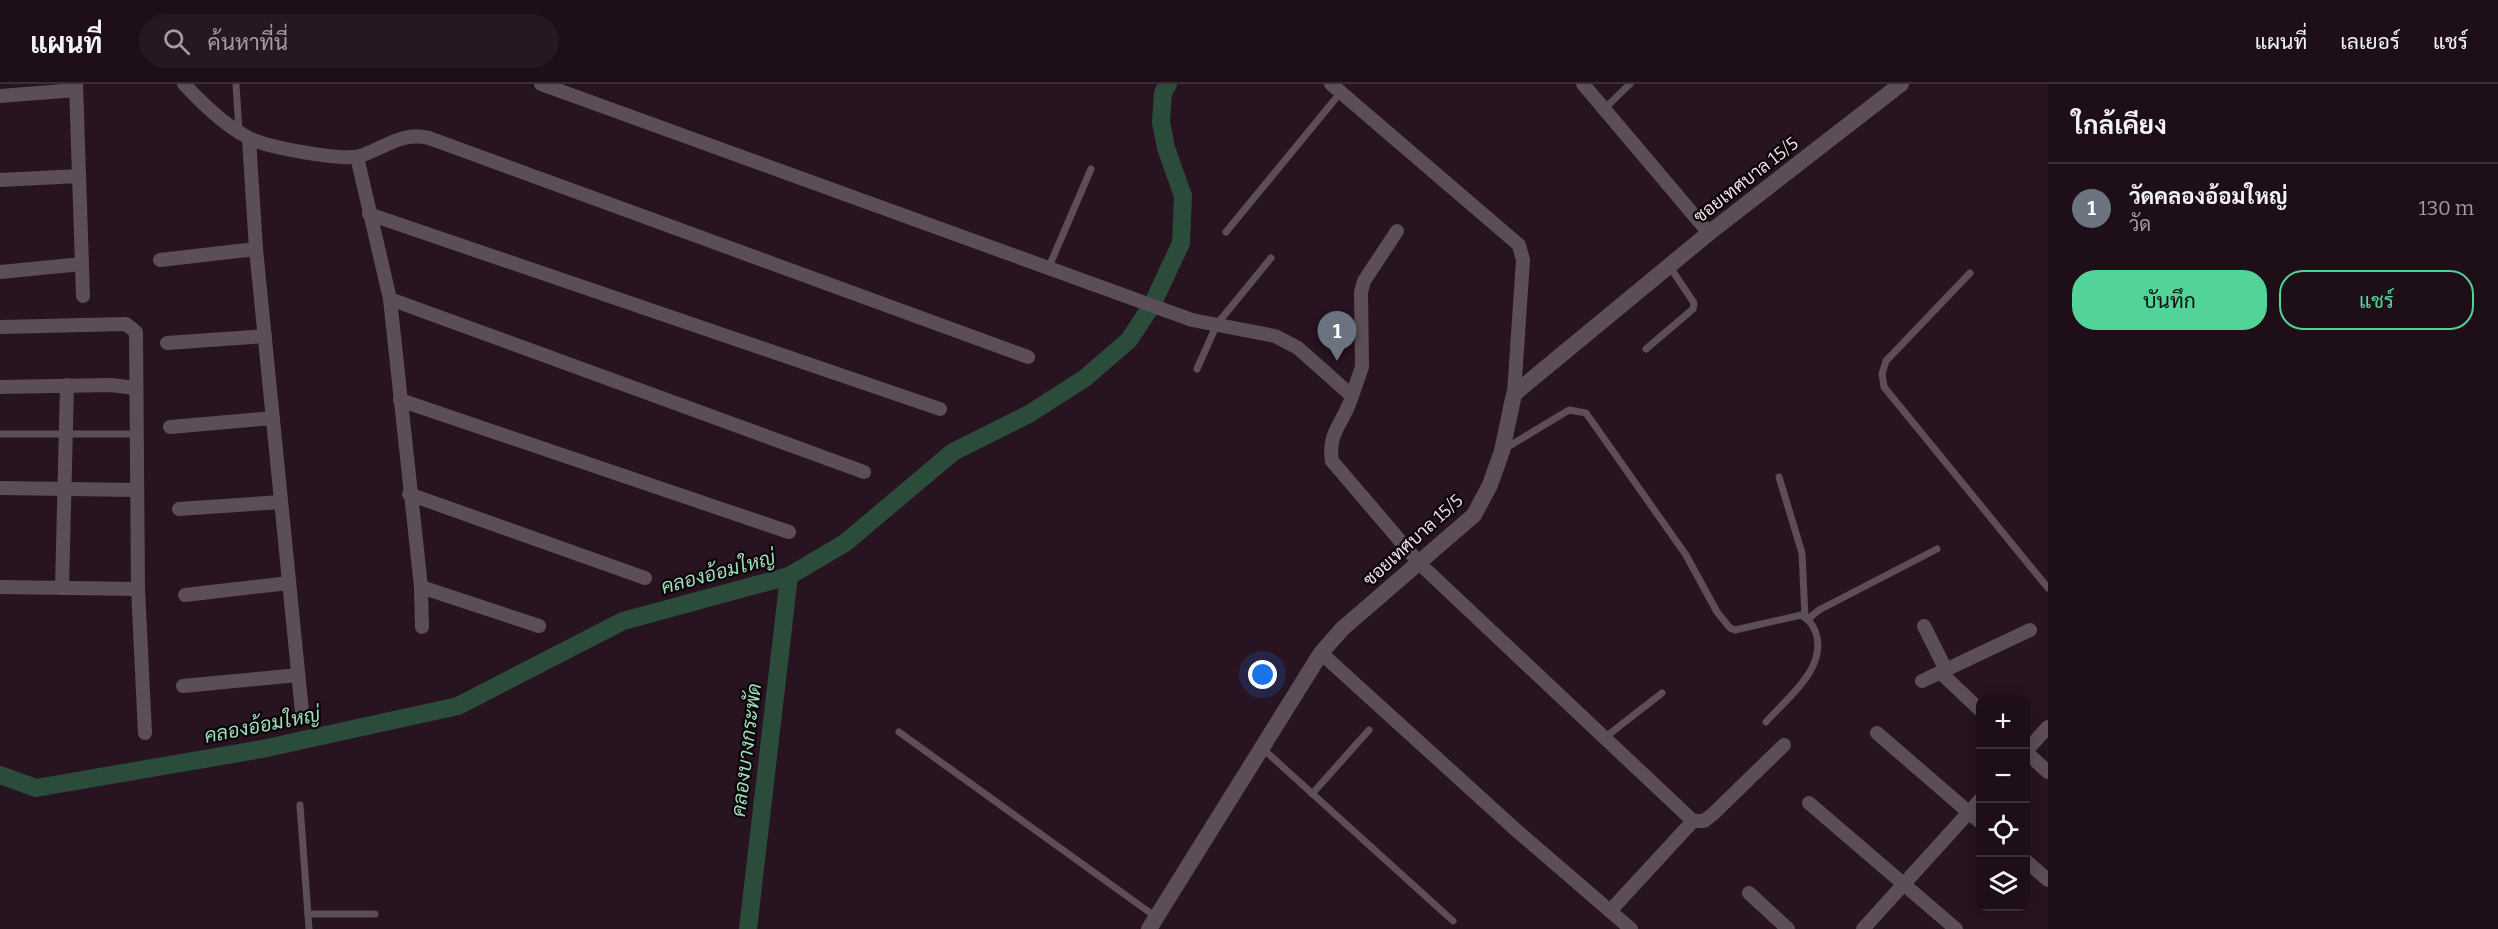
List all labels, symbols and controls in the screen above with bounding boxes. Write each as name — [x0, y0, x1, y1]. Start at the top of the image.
search box — [139, 14, 559, 68]
icon: search — [160, 25, 193, 58]
text: แผนที่ — [30, 27, 103, 60]
text: ค้นหาที่นี่ — [208, 29, 288, 56]
text: แผนที่ — [2255, 29, 2307, 55]
text: เลเยอร์ — [2340, 29, 2400, 55]
text: แชร์ — [2433, 29, 2468, 55]
text: ใกล้เคียง — [2072, 110, 2167, 141]
street label: ซอยเทศบาล 15/5 — [1689, 132, 1803, 228]
text: วัดคลองอ้อมใหญ่ — [2129, 183, 2288, 210]
text: 1 — [2087, 196, 2096, 220]
text: 130 m — [2419, 196, 2474, 220]
text: วัด — [2129, 212, 2151, 236]
button: บันทึก — [2072, 270, 2267, 330]
button: แชร์ — [2279, 270, 2474, 330]
pin: 1 — [1318, 312, 1356, 361]
street label: ซอยเทศบาล 15/5 — [1359, 489, 1467, 591]
water label: คลองอ้อมใหญ่ — [658, 544, 779, 599]
your location — [1248, 660, 1277, 689]
water label: คลองบางกระพัด — [726, 682, 766, 818]
map controls — [1976, 695, 2030, 911]
button: + — [1976, 695, 2030, 749]
water label: คลองอ้อมใหญ่ — [202, 701, 323, 748]
button: − — [1976, 749, 2030, 803]
button: locate — [1976, 803, 2030, 857]
button: layers — [1976, 857, 2030, 911]

